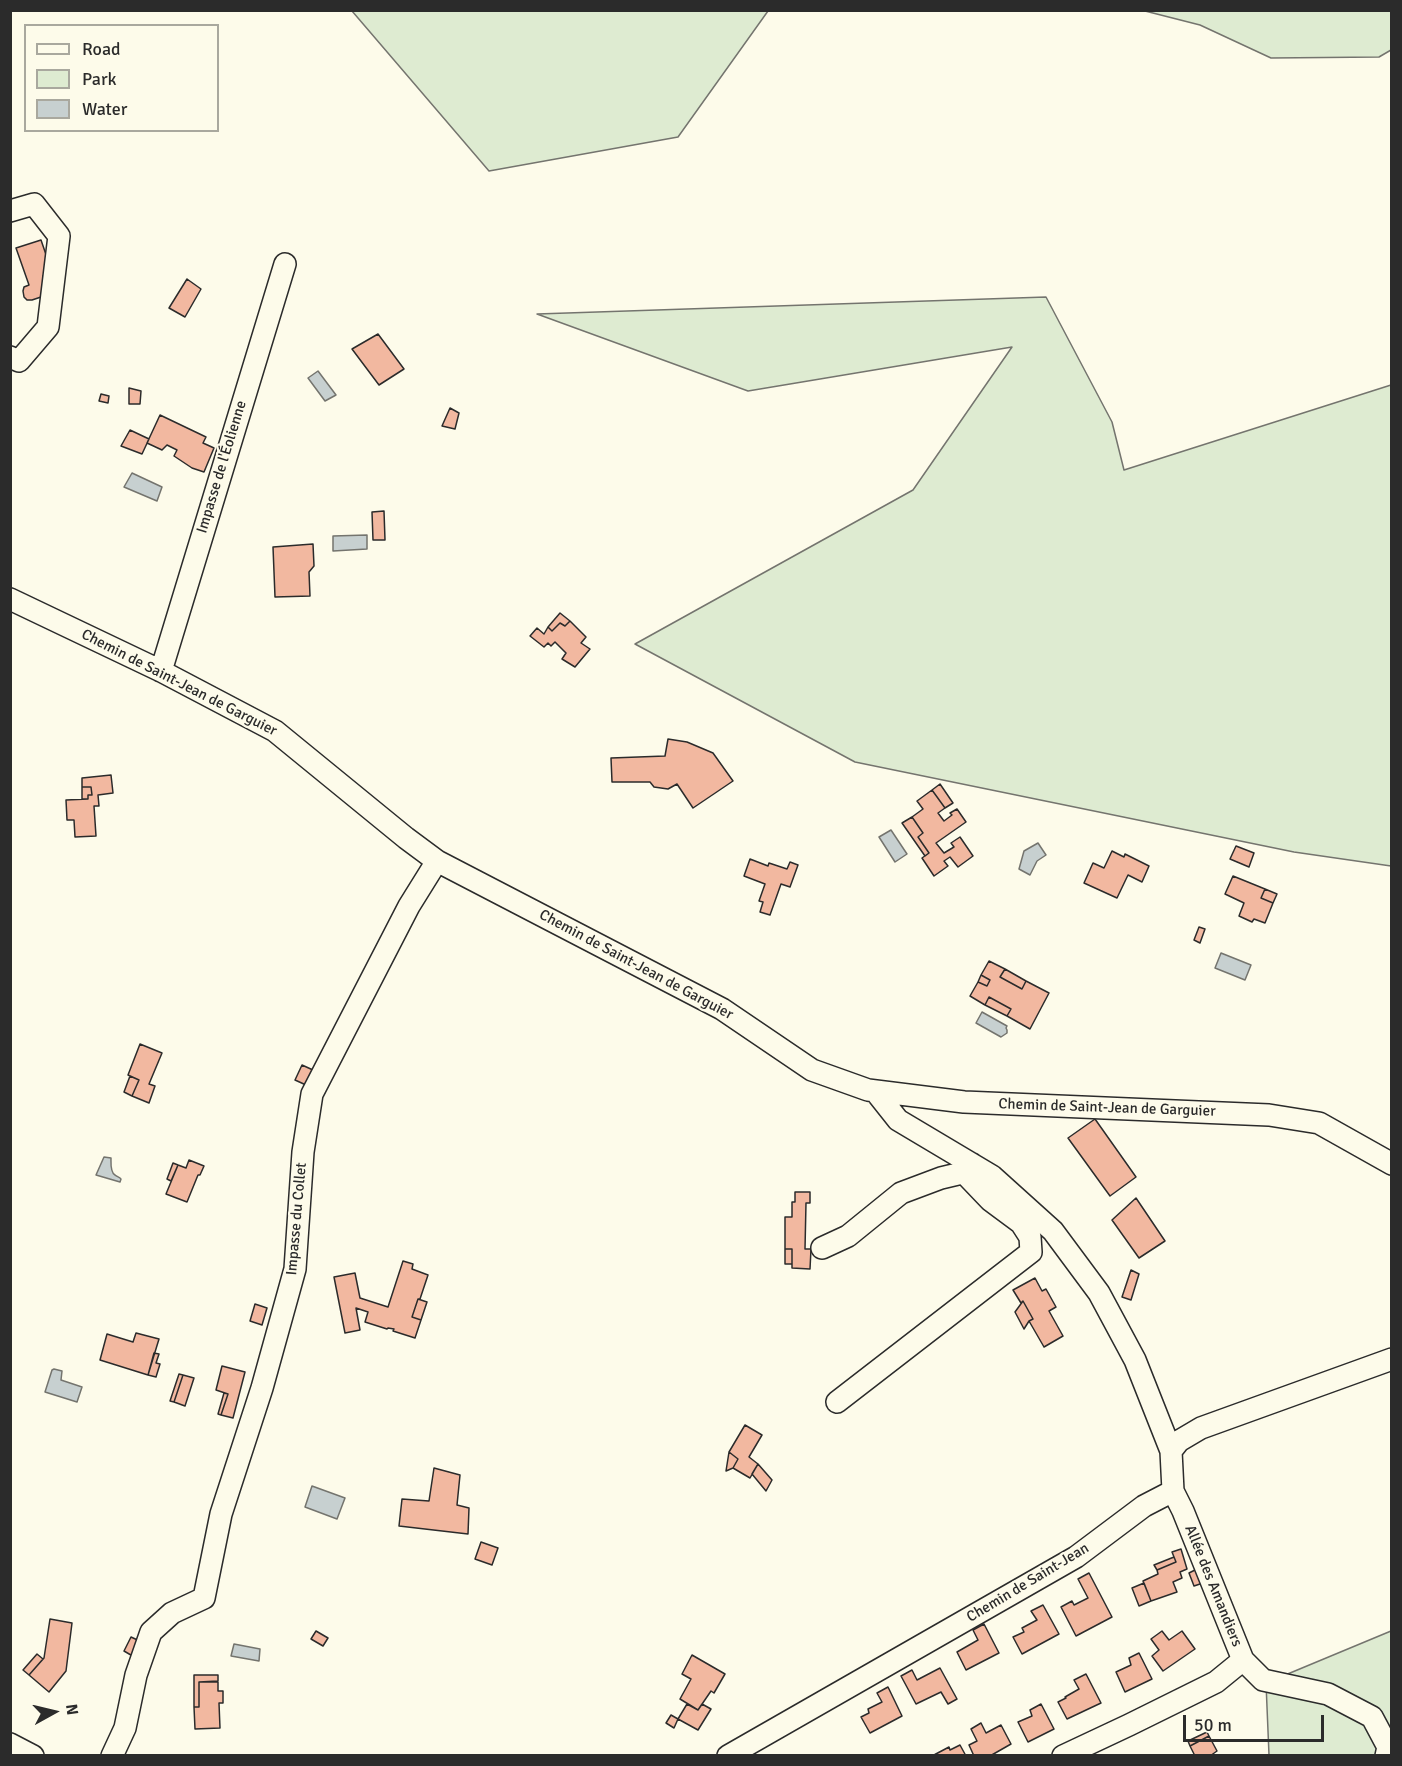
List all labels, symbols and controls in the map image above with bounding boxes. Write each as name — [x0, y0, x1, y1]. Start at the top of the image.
legend — [24, 24, 219, 132]
text: Road — [82, 38, 121, 60]
text: Park — [82, 68, 117, 90]
text: Water — [82, 98, 127, 120]
street label: Impasse de l'Éolienne — [193, 399, 251, 535]
street label: Chemin de Saint-Jean de Garguier — [78, 626, 280, 740]
street label: Chemin de Saint-Jean de Garguier — [536, 906, 736, 1024]
street label: Chemin de Saint-Jean de Garguier — [998, 1095, 1216, 1121]
street label: Impasse du Collet — [283, 1162, 311, 1276]
street label: Allée des Amandiers — [1180, 1523, 1246, 1649]
street label: Chemin de Saint-Jean — [964, 1539, 1092, 1627]
north arrow — [24, 1682, 84, 1742]
text: N — [61, 1703, 83, 1716]
scale bar — [1186, 1703, 1327, 1741]
text: 50 m — [1194, 1714, 1232, 1736]

